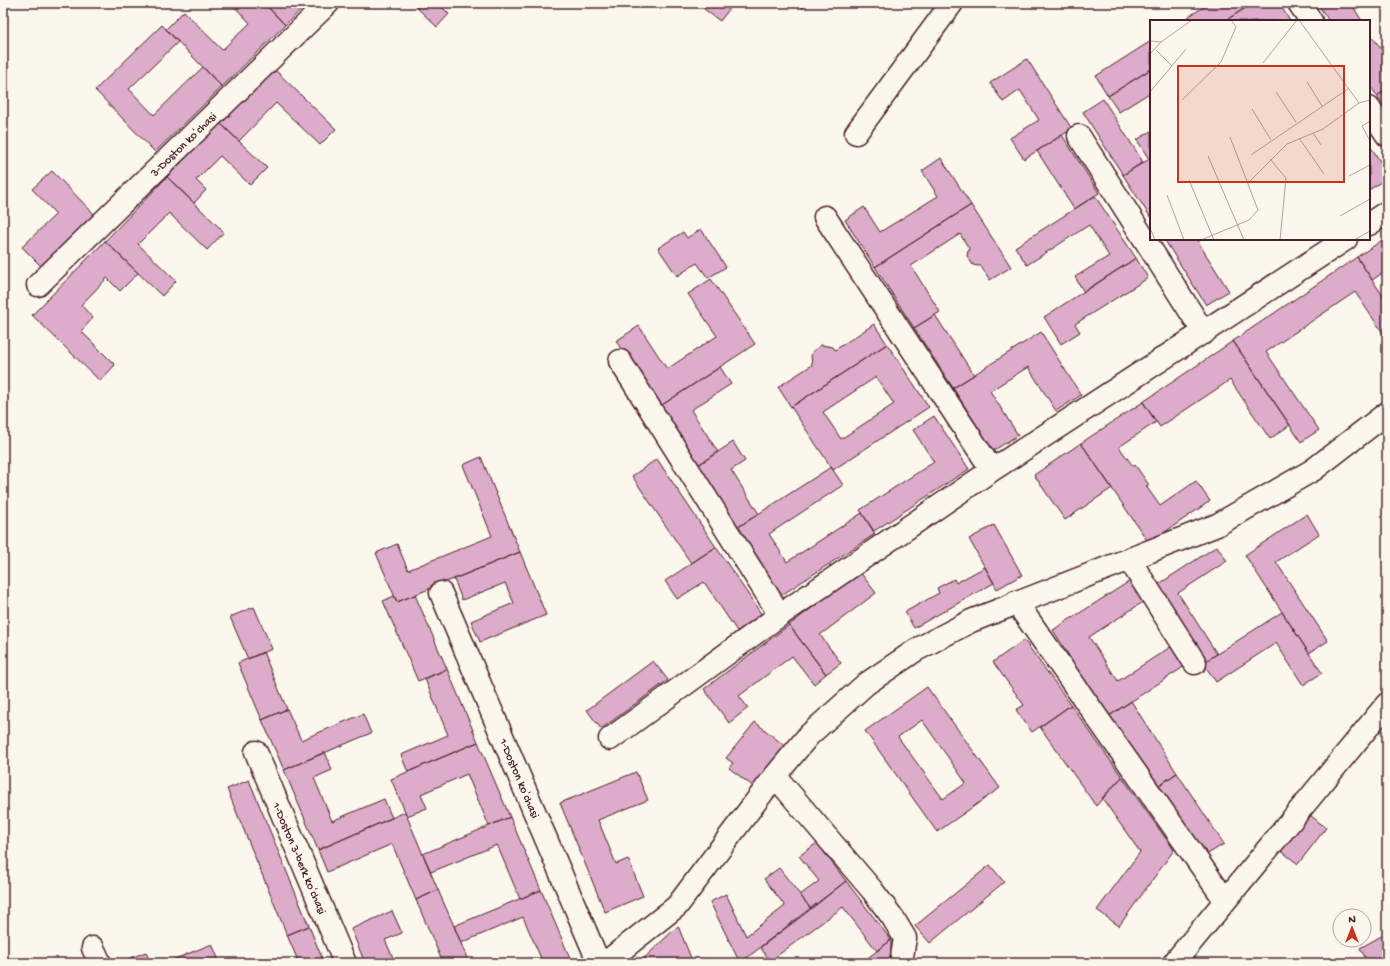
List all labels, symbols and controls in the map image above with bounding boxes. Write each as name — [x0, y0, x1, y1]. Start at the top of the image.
inset map — [1150, 20, 1370, 240]
street label: 3-Doston koʻchasi — [147, 109, 221, 181]
street label: 1-Doston koʻchasi — [495, 736, 542, 821]
street label: 1-Doston 3-berk koʻchasi — [268, 799, 329, 917]
north arrow — [1332, 908, 1372, 948]
text: N — [1348, 914, 1356, 926]

